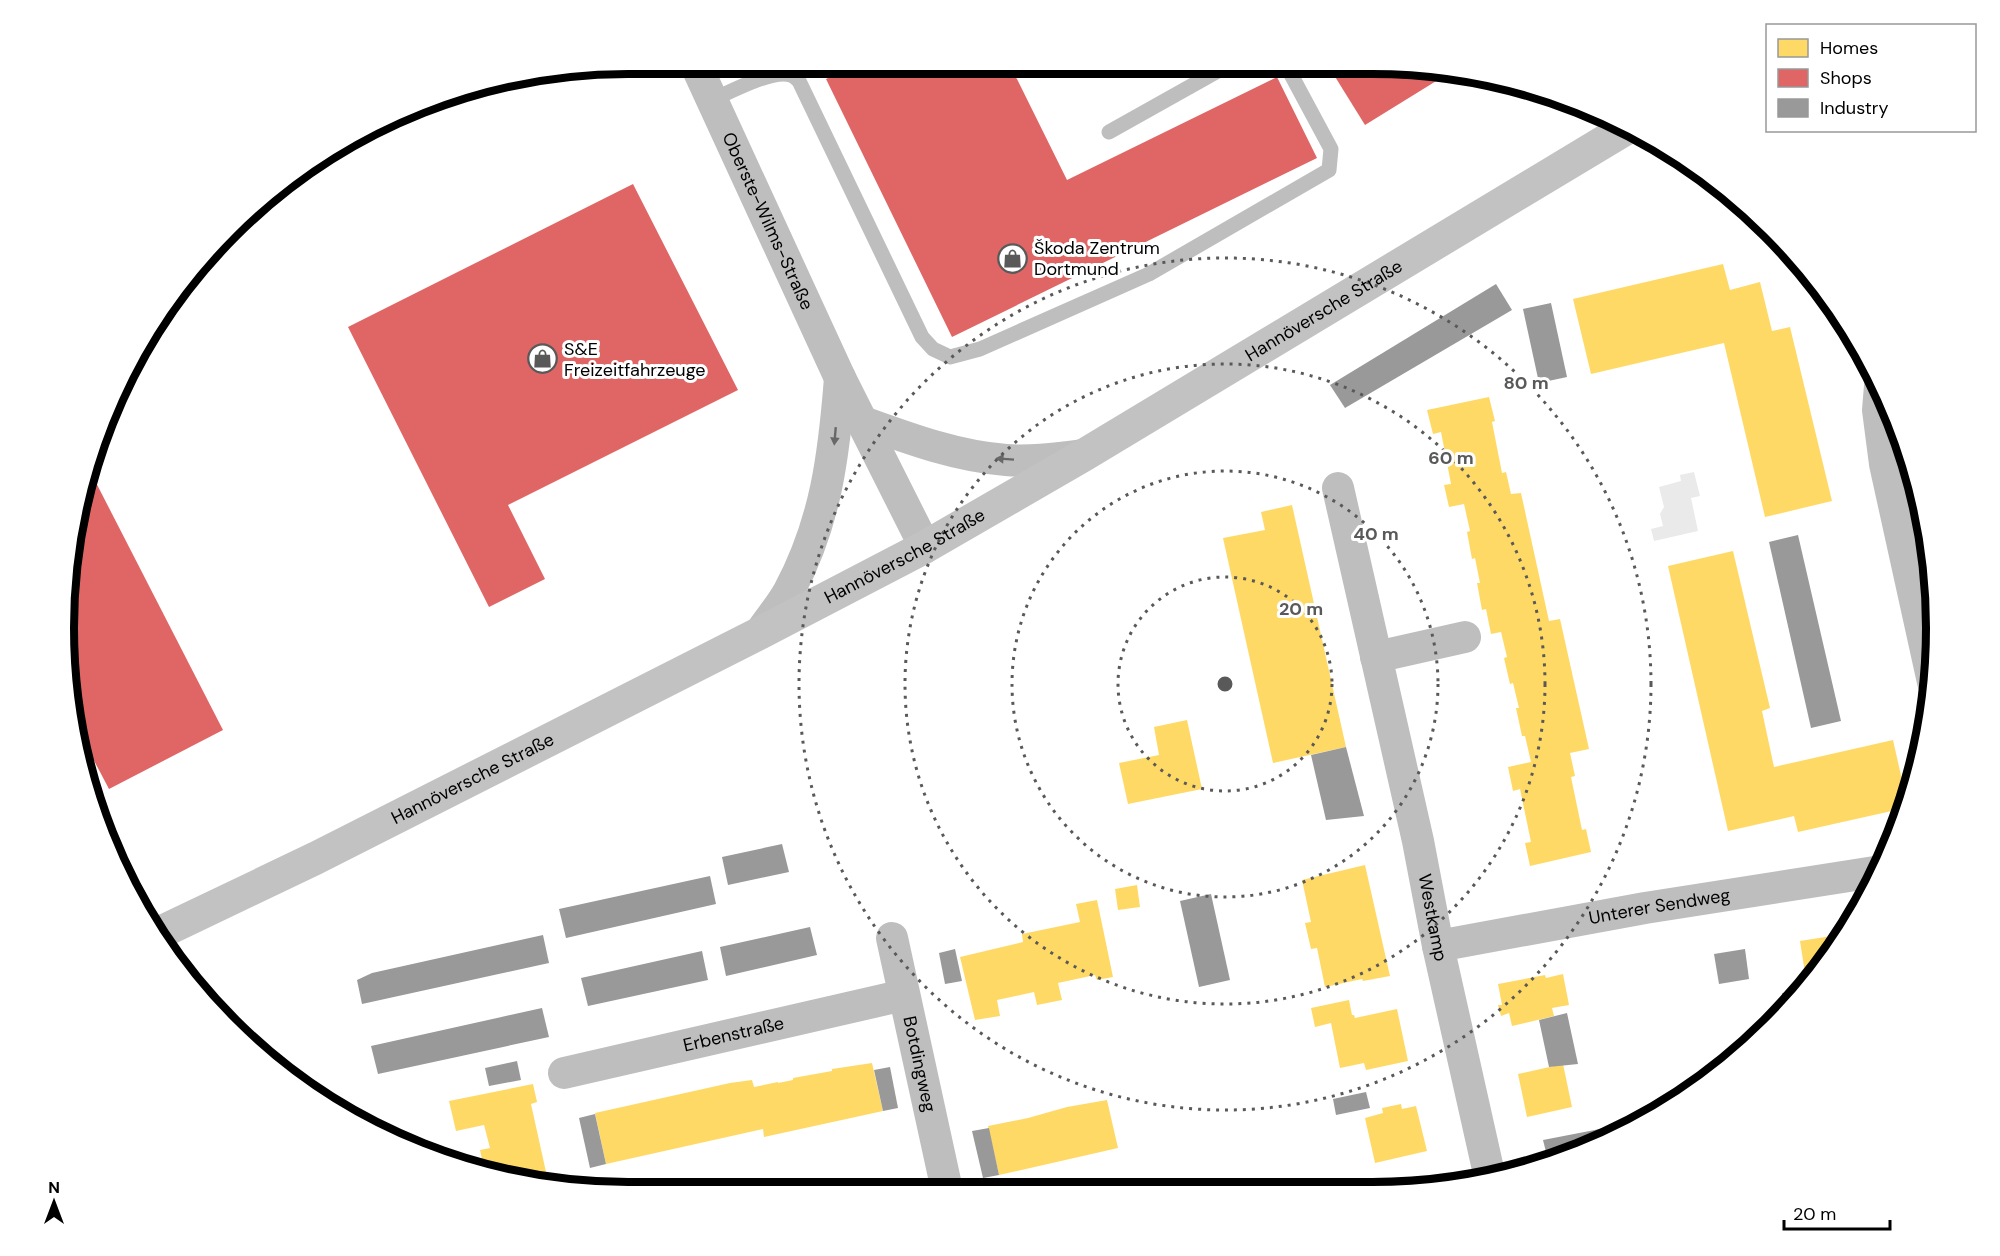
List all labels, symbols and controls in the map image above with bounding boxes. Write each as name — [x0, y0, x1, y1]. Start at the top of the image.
legend — [1766, 24, 1976, 132]
text: Homes — [1820, 36, 1878, 60]
text: Shops — [1820, 66, 1872, 90]
text: Industry — [1820, 96, 1889, 120]
street label: Oberste-Wilms-Straße — [716, 128, 819, 314]
place label: Škoda Zentrum Dortmund — [1034, 236, 1160, 281]
shop icon: Škoda Zentrum Dortmund — [997, 242, 1029, 274]
street label: Hannöversche Straße — [1241, 254, 1407, 367]
place label: S&E Freizeitfahrzeuge — [564, 337, 706, 382]
shop icon: S&E Freizeitfahrzeuge — [527, 343, 559, 375]
text: 80 m — [1503, 371, 1549, 395]
one-way arrow — [830, 427, 840, 446]
text: 60 m — [1428, 446, 1474, 470]
one-way arrow — [996, 454, 1015, 464]
street label: Hannöversche Straße — [820, 503, 989, 609]
text: 40 m — [1353, 522, 1399, 546]
text: 20 m — [1279, 597, 1323, 621]
centre of rings — [1215, 674, 1235, 694]
street label: Hannöversche Straße — [387, 727, 558, 830]
street label: Westkamp — [1413, 872, 1453, 964]
street label: Unterer Sendweg — [1587, 883, 1732, 930]
street label: Erbenstraße — [681, 1011, 786, 1057]
street label: Botdingweg — [897, 1014, 942, 1114]
north arrow — [24, 1172, 84, 1232]
text: N — [48, 1177, 60, 1198]
scale bar — [1784, 1193, 1890, 1231]
text: 20 m — [1793, 1202, 1836, 1226]

